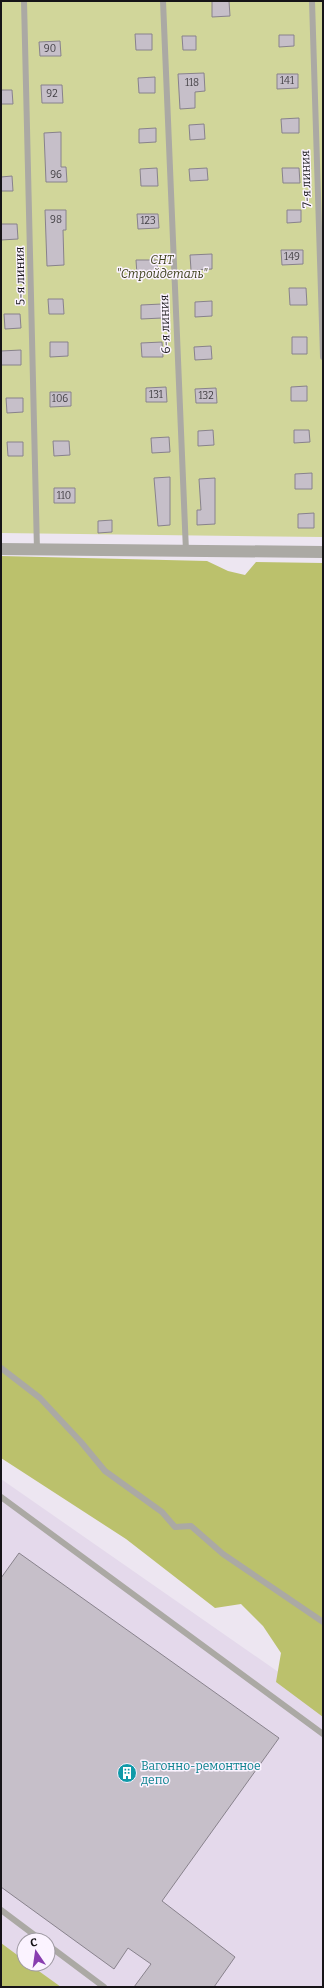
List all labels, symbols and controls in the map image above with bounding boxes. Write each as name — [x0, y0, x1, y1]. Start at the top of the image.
house number: 90 — [44, 43, 56, 55]
house number: 141 — [280, 75, 294, 87]
house number: 118 — [185, 77, 199, 89]
house number: 92 — [46, 88, 58, 100]
street label: 7-я линия — [298, 150, 314, 208]
house number: 96 — [50, 169, 62, 181]
house number: 98 — [50, 214, 62, 226]
house number: 123 — [140, 215, 156, 227]
street label: 5-я линия — [12, 246, 28, 305]
house number: 149 — [284, 251, 300, 263]
park label: СНТ "Стройдеталь" — [117, 253, 208, 281]
street label: 6-я линия — [157, 294, 173, 354]
house number: 131 — [149, 389, 163, 401]
house number: 132 — [198, 390, 214, 402]
house number: 106 — [52, 393, 68, 405]
house number: 110 — [57, 490, 71, 502]
place label: Вагонно-ремонтное депо — [141, 1759, 261, 1787]
building icon: Вагонно-ремонтное депо — [116, 1762, 138, 1784]
north arrow — [16, 1932, 56, 1972]
text: С — [29, 1936, 39, 1950]

